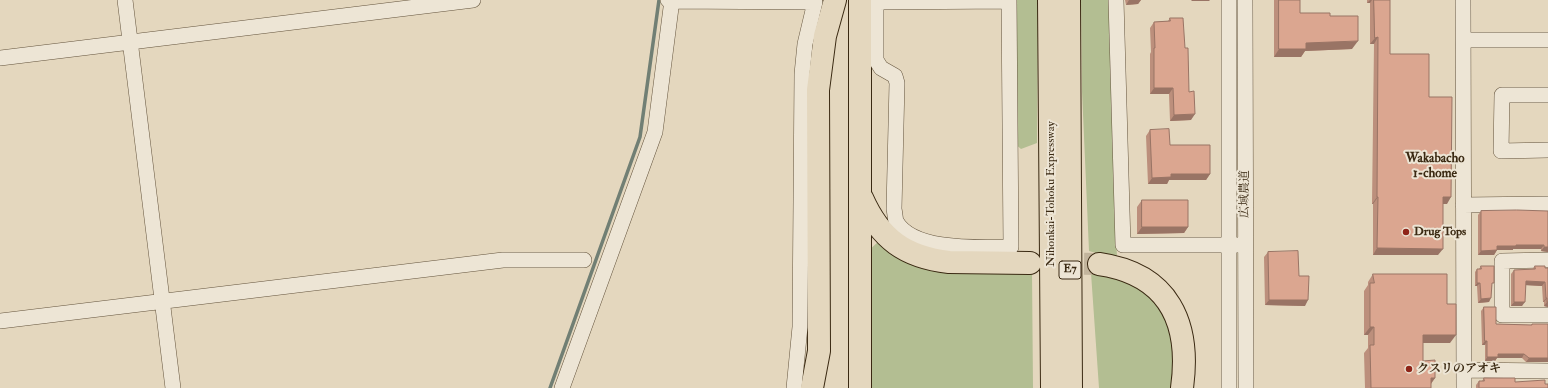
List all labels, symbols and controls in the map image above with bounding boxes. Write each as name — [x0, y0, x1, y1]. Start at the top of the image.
street label: Nihonkai-Tohoku Expressway — [1044, 121, 1058, 267]
district label: Wakabacho 1-chome — [1406, 151, 1464, 182]
street label: 広域農道 — [1238, 170, 1252, 218]
place label: Drug Tops — [1414, 225, 1466, 239]
marker: Drug Tops — [1401, 227, 1411, 237]
road number: E7 — [1059, 261, 1081, 279]
place label: クスリのアオキ — [1417, 362, 1501, 376]
marker: クスリのアオキ — [1404, 364, 1414, 374]

